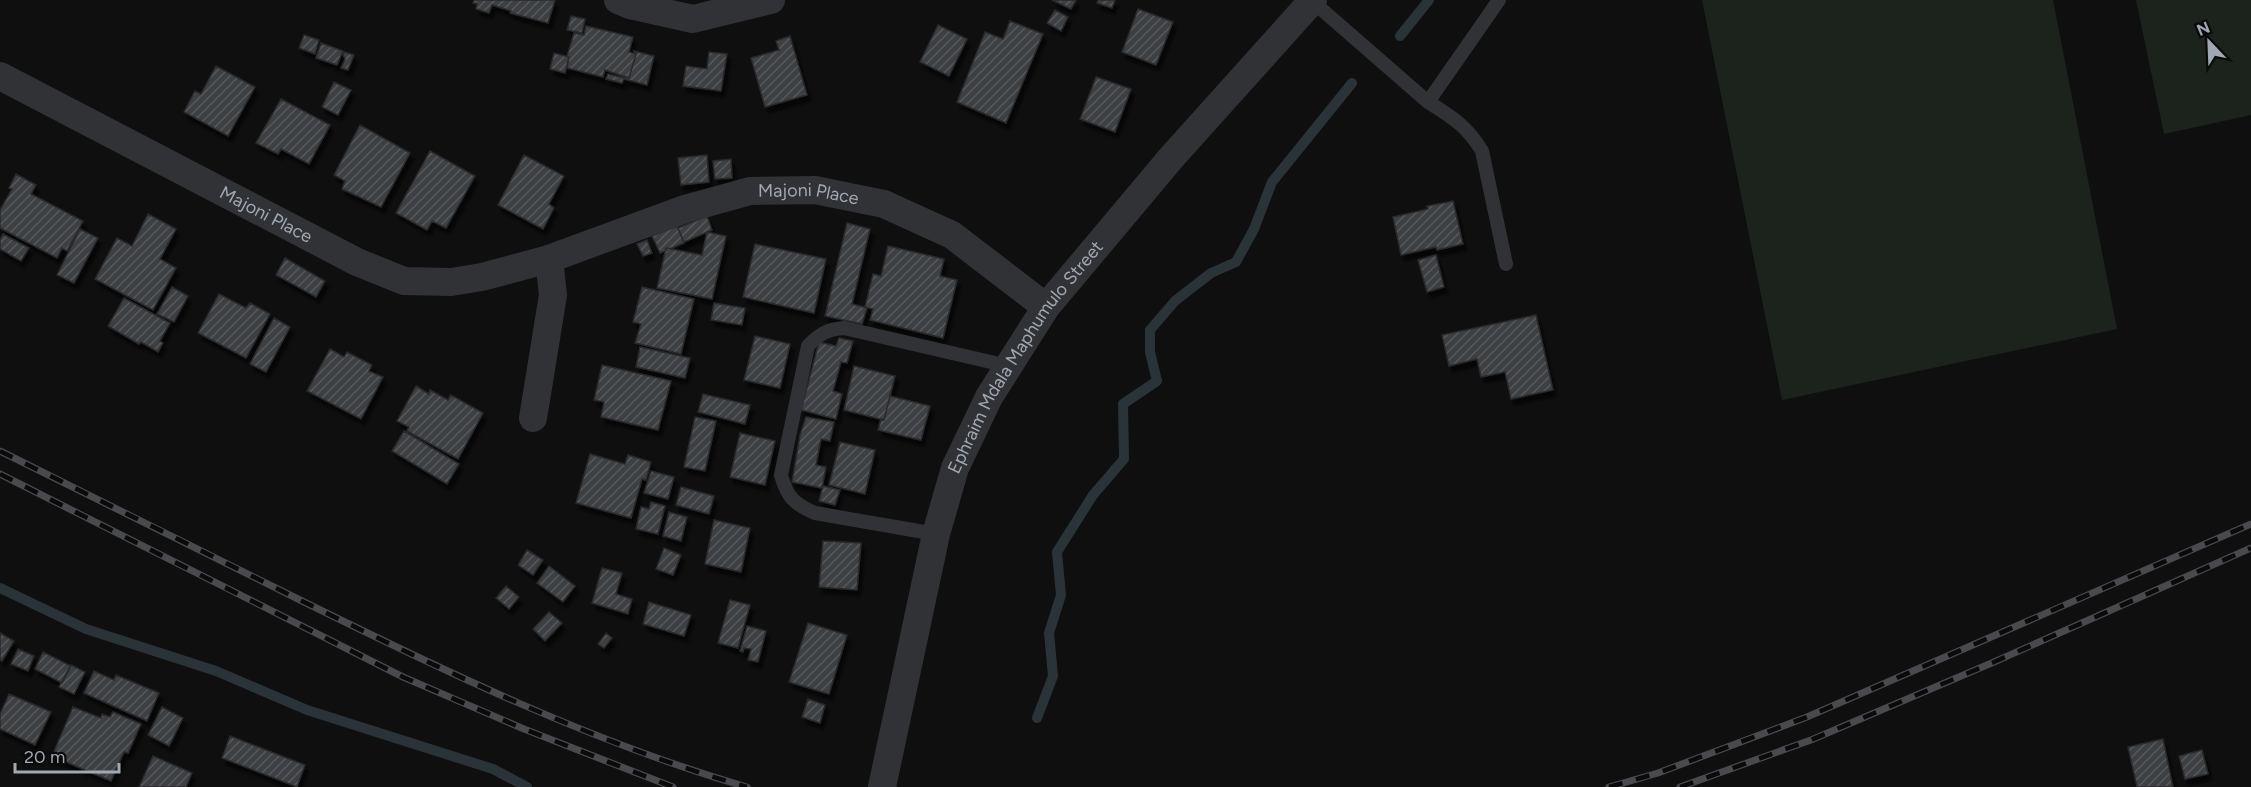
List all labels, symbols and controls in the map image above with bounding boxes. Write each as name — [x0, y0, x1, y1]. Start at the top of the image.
north arrow — [2179, 12, 2239, 72]
text: N — [2194, 17, 2213, 40]
street label: Majoni Place — [758, 179, 861, 210]
street label: Majoni Place — [216, 181, 316, 248]
street label: Ephraim Mdala Maphumulo Street — [943, 236, 1108, 477]
scale bar — [15, 736, 118, 774]
text: 20 m — [24, 746, 65, 768]

